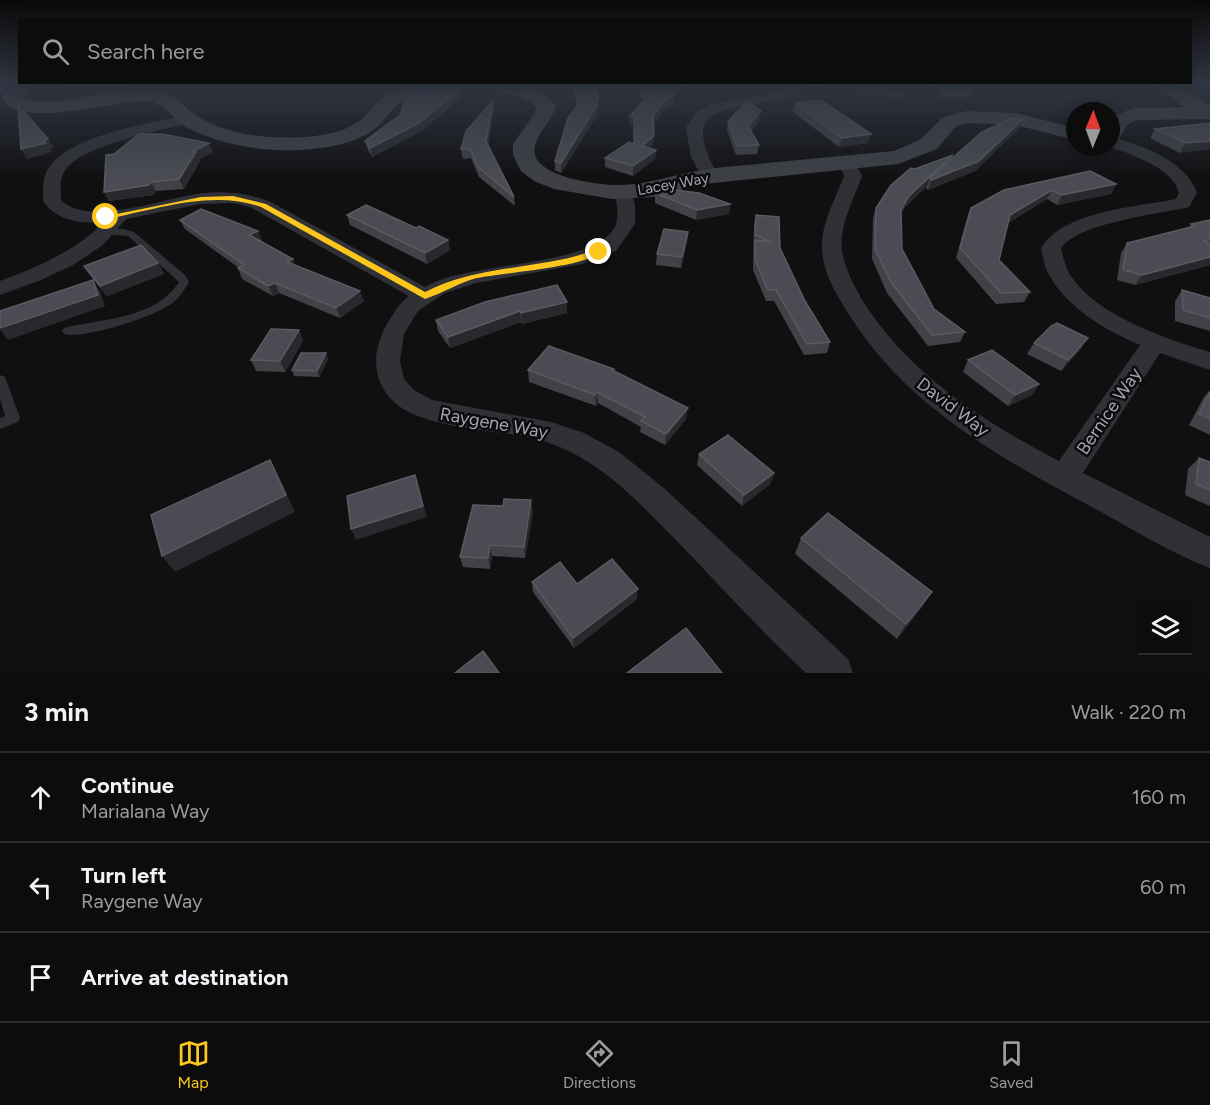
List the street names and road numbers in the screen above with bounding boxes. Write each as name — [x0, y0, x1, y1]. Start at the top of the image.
street label: Lacey Way — [636, 169, 710, 199]
street label: Bernice Way — [1072, 363, 1146, 459]
street label: David Way — [912, 373, 994, 442]
street label: Raygene Way — [438, 403, 550, 443]

